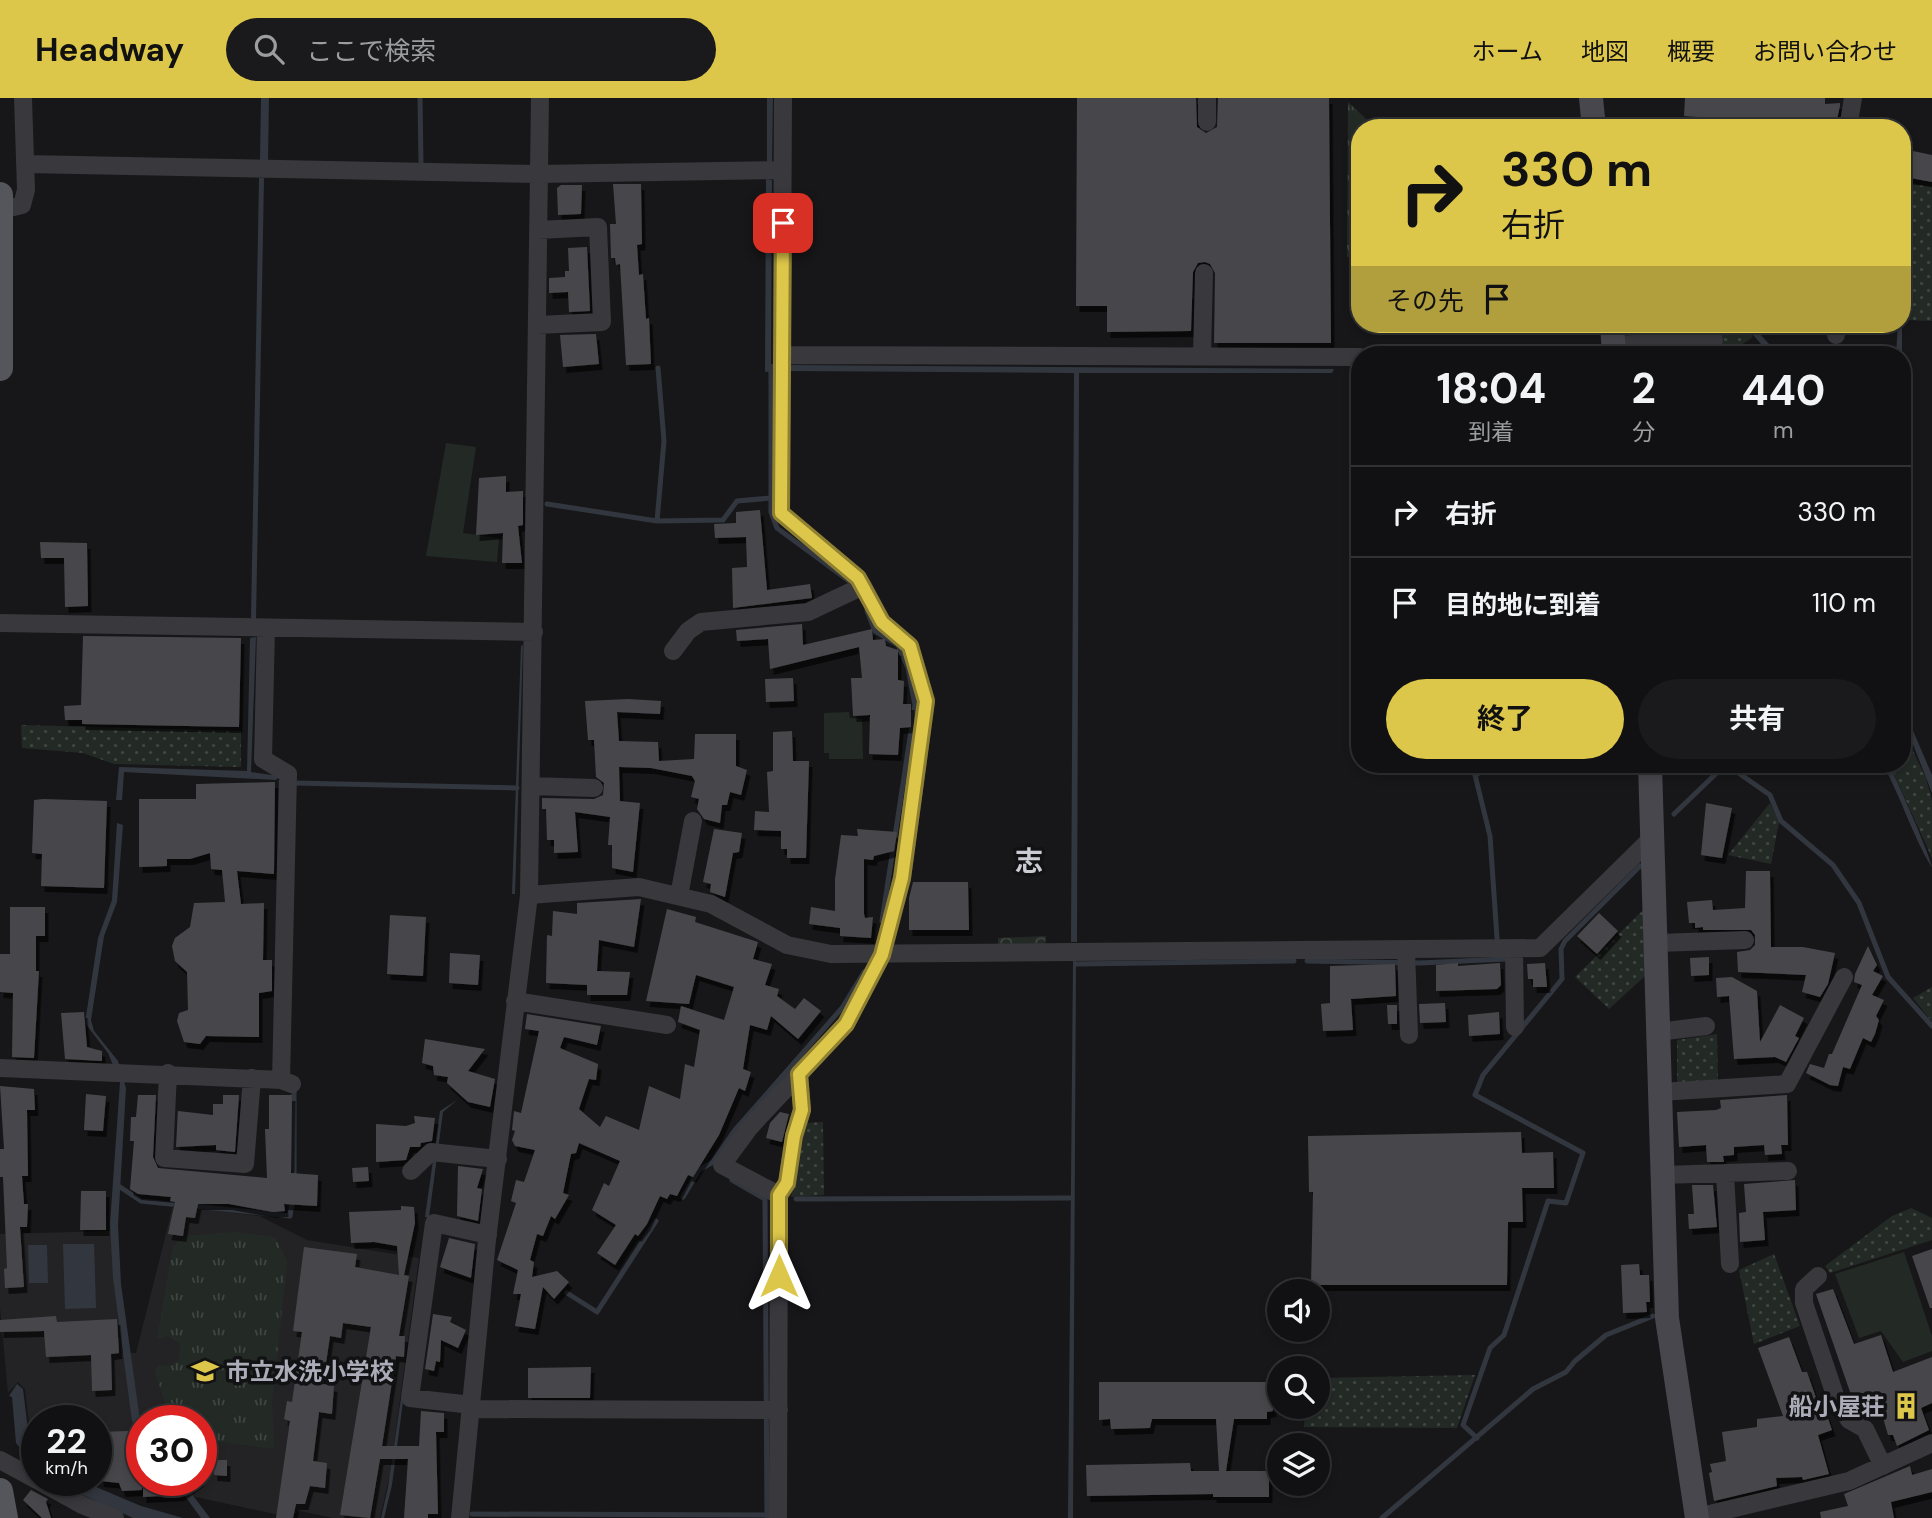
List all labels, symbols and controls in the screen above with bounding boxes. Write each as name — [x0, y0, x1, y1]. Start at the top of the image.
search box — [226, 18, 716, 81]
text: Headway — [35, 28, 184, 71]
icon: search — [250, 30, 288, 68]
text: ここで検索 — [306, 34, 436, 68]
text: ホーム — [1472, 36, 1543, 67]
text: 地図 — [1581, 36, 1629, 67]
text: 概要 — [1667, 36, 1715, 67]
text: お問い合わせ — [1753, 36, 1897, 67]
text: 330 m — [1501, 137, 1652, 201]
icon: right — [1386, 147, 1477, 238]
pin — [753, 193, 813, 253]
icon: arrive — [764, 204, 802, 242]
text: 右折 — [1501, 204, 1565, 246]
icon: arrive — [1478, 280, 1516, 318]
text: その先 — [1386, 284, 1464, 318]
text: 18:04 — [1437, 361, 1546, 416]
text: 2 — [1631, 361, 1656, 416]
text: 440 — [1741, 363, 1825, 418]
text: m — [1773, 415, 1794, 445]
text: 到着 — [1468, 417, 1514, 447]
text: 分 — [1632, 417, 1655, 447]
icon: right — [1386, 493, 1424, 531]
text: 330 m — [1797, 495, 1876, 529]
text: 右折 — [1445, 497, 1497, 531]
icon: arrive — [1386, 584, 1424, 622]
text: 110 m — [1812, 586, 1876, 620]
text: 目的地に到着 — [1445, 588, 1601, 622]
button: 終了 — [1386, 679, 1624, 759]
button: 共有 — [1638, 679, 1876, 759]
district label: 志 — [1015, 843, 1043, 880]
position arrow — [742, 1239, 816, 1313]
map controls — [1267, 1279, 1330, 1496]
button: sound — [1267, 1279, 1330, 1342]
school or university icon: 市立水洗小学校 — [190, 1356, 220, 1386]
place label: 市立水洗小学校 — [226, 1356, 394, 1387]
button: search — [1267, 1356, 1330, 1419]
place label: 船小屋荘 — [1789, 1391, 1885, 1422]
building icon: 船小屋荘 — [1891, 1391, 1921, 1421]
speed limit sign: 30 — [126, 1405, 217, 1496]
text: 22 — [46, 1418, 87, 1464]
button: layers — [1267, 1433, 1330, 1496]
text: km/h — [45, 1456, 88, 1480]

